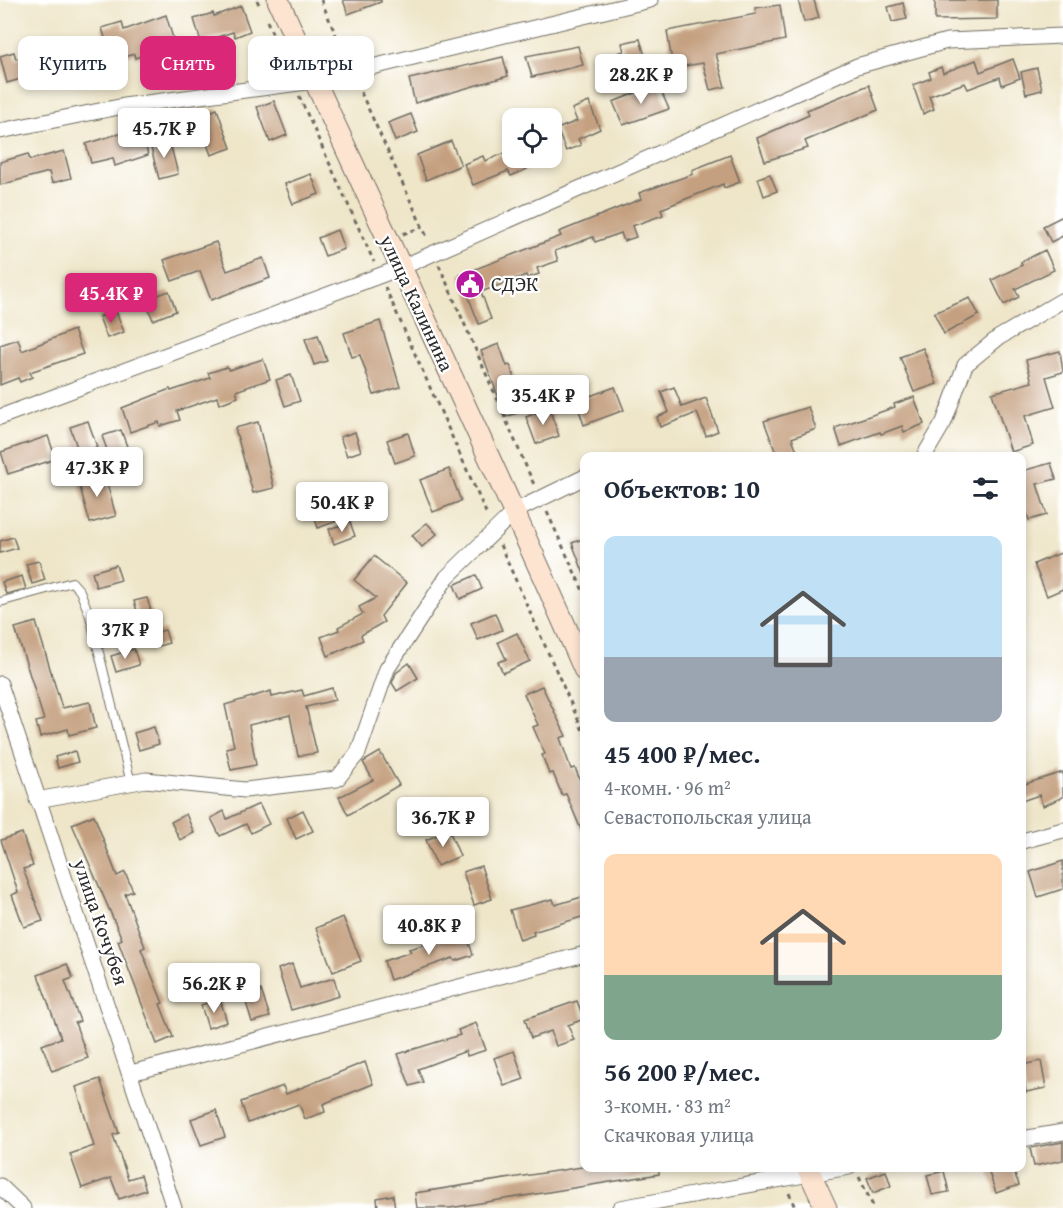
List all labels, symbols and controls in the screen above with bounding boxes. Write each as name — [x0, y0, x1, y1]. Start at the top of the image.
chip: Купить — [18, 36, 128, 90]
chip: Снять — [140, 36, 236, 90]
chip: Фильтры — [248, 36, 374, 90]
pin: 28.2K ₽ — [586, 54, 696, 105]
text: 28.2K ₽ — [609, 59, 673, 88]
pin: 45.7K ₽ — [109, 108, 219, 159]
map controls — [502, 108, 562, 168]
button: locate — [502, 108, 562, 168]
text: 45.7K ₽ — [132, 113, 196, 142]
street label: улица Калинина — [373, 229, 462, 376]
public building icon: СДЭК — [454, 268, 486, 300]
place label: СДЭК — [491, 269, 539, 298]
pin: 45.4K ₽ — [56, 273, 166, 324]
text: 45.4K ₽ — [79, 278, 143, 307]
pin: 35.4K ₽ — [488, 375, 598, 426]
text: 35.4K ₽ — [511, 380, 575, 409]
pin: 47.3K ₽ — [42, 447, 152, 498]
text: 47.3K ₽ — [65, 452, 129, 481]
text: Объектов: 10 — [604, 469, 760, 508]
icon: filters — [969, 472, 1002, 505]
pin: 50.4K ₽ — [287, 482, 397, 533]
text: 50.4K ₽ — [310, 487, 374, 516]
icon: home — [749, 575, 857, 683]
pin: 37K ₽ — [83, 609, 167, 660]
text: 37K ₽ — [101, 614, 149, 643]
text: 45 400 ₽/мес. — [604, 734, 760, 773]
text: 4-комн. · 96 m² — [604, 773, 731, 802]
pin: 36.7K ₽ — [388, 797, 498, 848]
text: 36.7K ₽ — [411, 802, 475, 831]
text: Севастопольская улица — [604, 802, 812, 831]
street label: улица Кочубея — [66, 854, 137, 989]
icon: home — [749, 893, 857, 1001]
pin: 40.8K ₽ — [374, 905, 484, 956]
text: 40.8K ₽ — [397, 910, 461, 939]
pin: 56.2K ₽ — [159, 963, 269, 1014]
text: 56.2K ₽ — [182, 968, 246, 997]
text: 56 200 ₽/мес. — [604, 1052, 760, 1091]
text: 3-комн. · 83 m² — [604, 1091, 731, 1120]
text: Скачковая улица — [604, 1120, 754, 1149]

